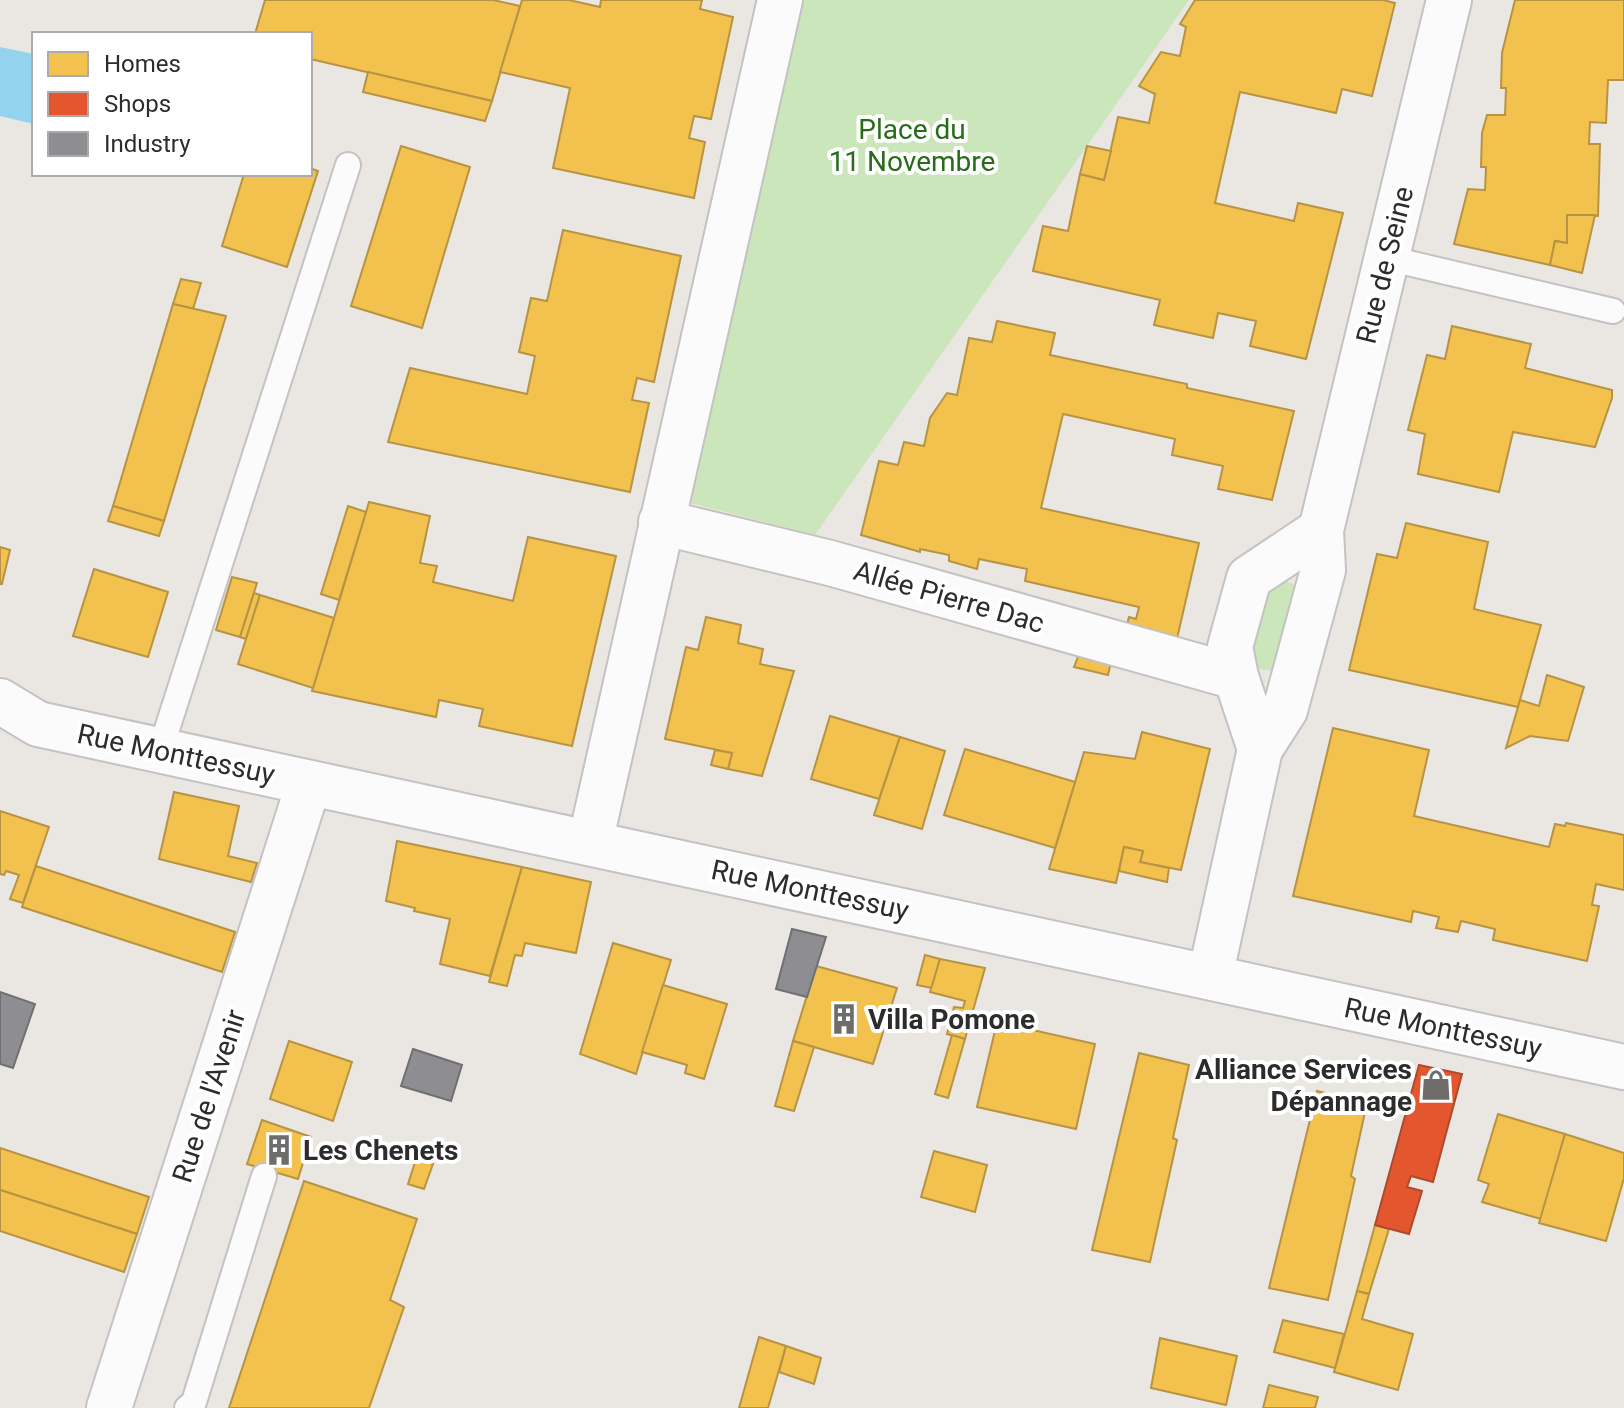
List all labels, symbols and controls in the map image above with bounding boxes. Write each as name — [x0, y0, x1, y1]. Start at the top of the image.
legend — [32, 32, 312, 176]
text: Homes — [104, 50, 181, 78]
text: Shops — [104, 90, 171, 118]
park label: Place du 11 Novembre — [829, 113, 995, 178]
text: Industry — [104, 130, 191, 158]
street label: Rue de Seine — [1350, 183, 1420, 347]
street label: Allée Pierre Dac — [850, 554, 1048, 640]
street label: Rue Monttessuy — [74, 717, 278, 791]
street label: Rue Monttessuy — [708, 853, 912, 927]
street label: Rue Monttessuy — [1341, 991, 1545, 1065]
building icon: Villa Pomone — [827, 1002, 861, 1036]
place label: Villa Pomone — [868, 1003, 1035, 1036]
street label: Rue de l'Avenir — [166, 1005, 253, 1187]
place label: Alliance Services Dépannage — [1195, 1053, 1412, 1118]
shop icon: Alliance Services Dépannage — [1419, 1068, 1453, 1102]
building icon: Les Chenets — [262, 1133, 296, 1167]
place label: Les Chenets — [303, 1134, 458, 1167]

